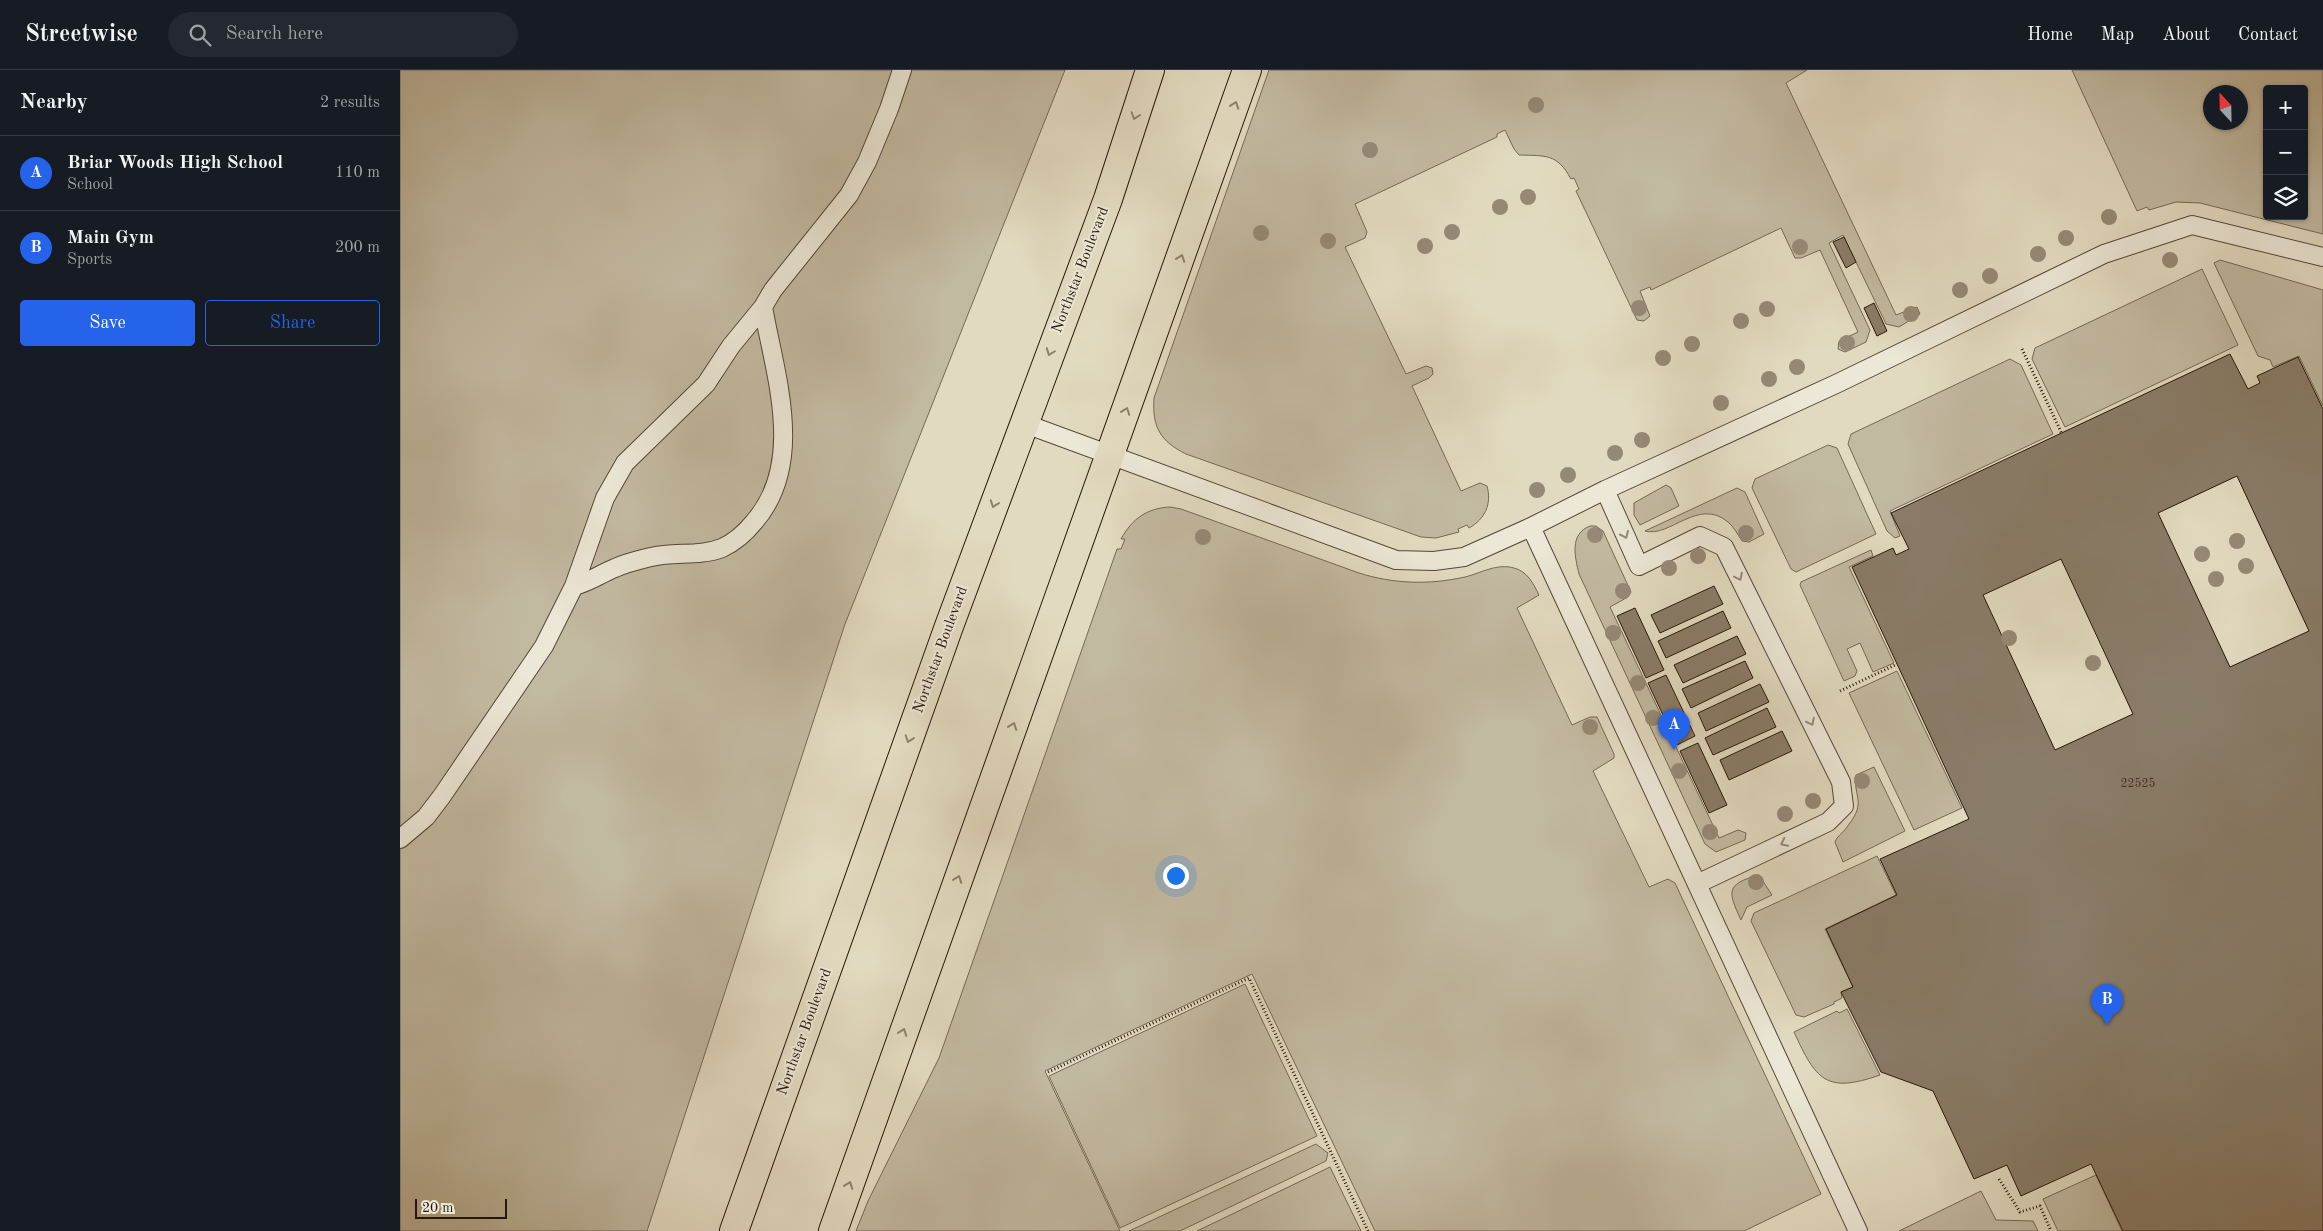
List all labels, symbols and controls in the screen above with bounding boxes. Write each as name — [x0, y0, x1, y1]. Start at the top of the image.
search box — [168, 12, 518, 57]
icon: search — [186, 21, 214, 49]
text: Streetwise — [25, 23, 138, 47]
text: Search here — [226, 25, 323, 44]
text: Home — [2027, 26, 2073, 44]
text: Map — [2101, 26, 2134, 44]
text: About — [2162, 26, 2210, 44]
text: Contact — [2238, 26, 2298, 44]
north arrow — [2203, 85, 2248, 130]
map controls — [2263, 85, 2308, 220]
button: + — [2263, 85, 2308, 130]
text: Nearby — [20, 92, 88, 113]
text: 2 results — [320, 95, 380, 111]
one-way arrow — [1229, 101, 1239, 109]
one-way arrow — [1130, 112, 1140, 120]
button: − — [2263, 130, 2308, 175]
text: Briar Woods High School — [67, 154, 283, 173]
text: A — [30, 165, 42, 181]
text: 110 m — [335, 165, 380, 181]
button: layers — [2263, 175, 2308, 220]
text: School — [67, 177, 113, 193]
street label: Northstar Boulevard — [1050, 205, 1112, 335]
text: Main Gym — [67, 229, 154, 248]
text: B — [30, 240, 42, 256]
text: 200 m — [335, 240, 380, 256]
text: Sports — [67, 252, 112, 268]
one-way arrow — [1175, 254, 1185, 262]
button: Save — [20, 300, 195, 346]
button: Share — [205, 300, 380, 346]
one-way arrow — [1046, 347, 1056, 355]
one-way arrow — [1120, 407, 1130, 415]
one-way arrow — [990, 499, 1000, 508]
one-way arrow — [1618, 530, 1629, 539]
one-way arrow — [1733, 572, 1743, 581]
street label: Northstar Boulevard — [911, 584, 971, 715]
pin: A — [1658, 709, 1690, 750]
one-way arrow — [1805, 717, 1815, 726]
one-way arrow — [1007, 722, 1017, 731]
one-way arrow — [905, 735, 915, 743]
house number: 22525 — [2121, 777, 2155, 790]
one-way arrow — [1780, 837, 1789, 847]
your location — [1163, 863, 1189, 889]
one-way arrow — [952, 875, 962, 884]
street label: Northstar Boulevard — [775, 966, 835, 1097]
pin: B — [2091, 984, 2123, 1025]
one-way arrow — [897, 1028, 907, 1037]
one-way arrow — [843, 1181, 853, 1190]
scale bar — [415, 1196, 508, 1219]
text: 20 m — [422, 1201, 453, 1215]

